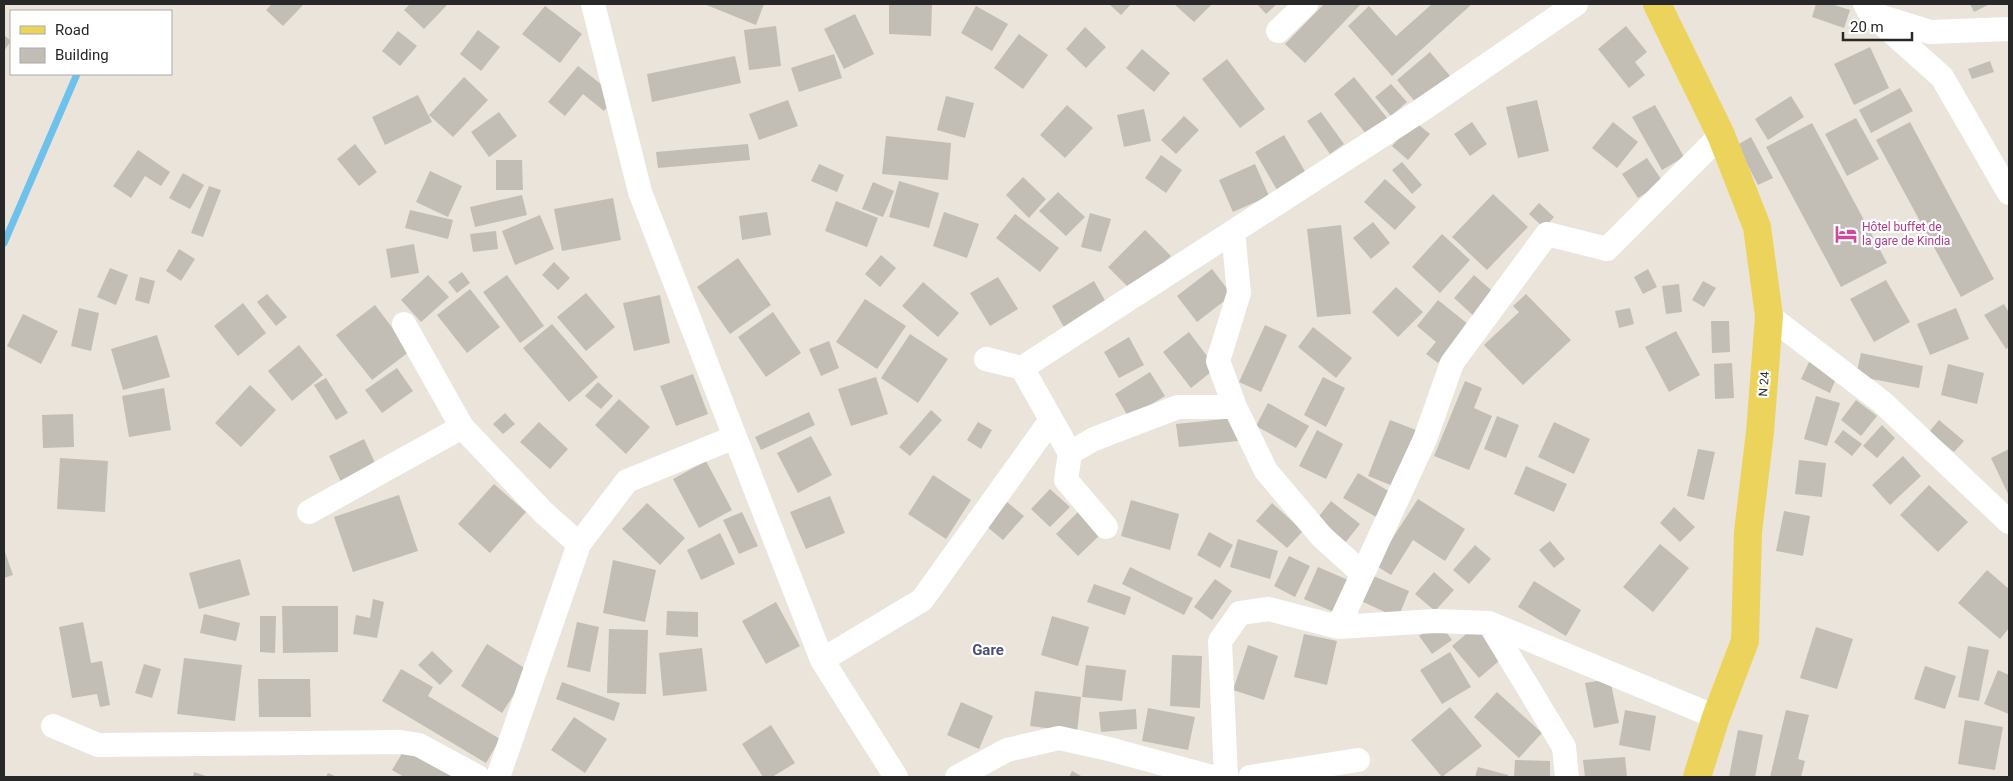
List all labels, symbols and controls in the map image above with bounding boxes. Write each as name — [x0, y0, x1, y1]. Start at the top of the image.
legend — [10, 10, 172, 75]
scale bar — [1843, 10, 1912, 42]
text: 20 m — [1850, 18, 1884, 36]
text: Road — [55, 21, 89, 39]
text: Building — [55, 46, 109, 64]
place label: Hôtel buffet de la gare de Kindia — [1862, 220, 1950, 248]
hotel icon: Hôtel buffet de la gare de Kindia — [1833, 221, 1859, 247]
street label: N 24 — [1756, 371, 1772, 397]
district label: Gare — [972, 641, 1004, 659]

